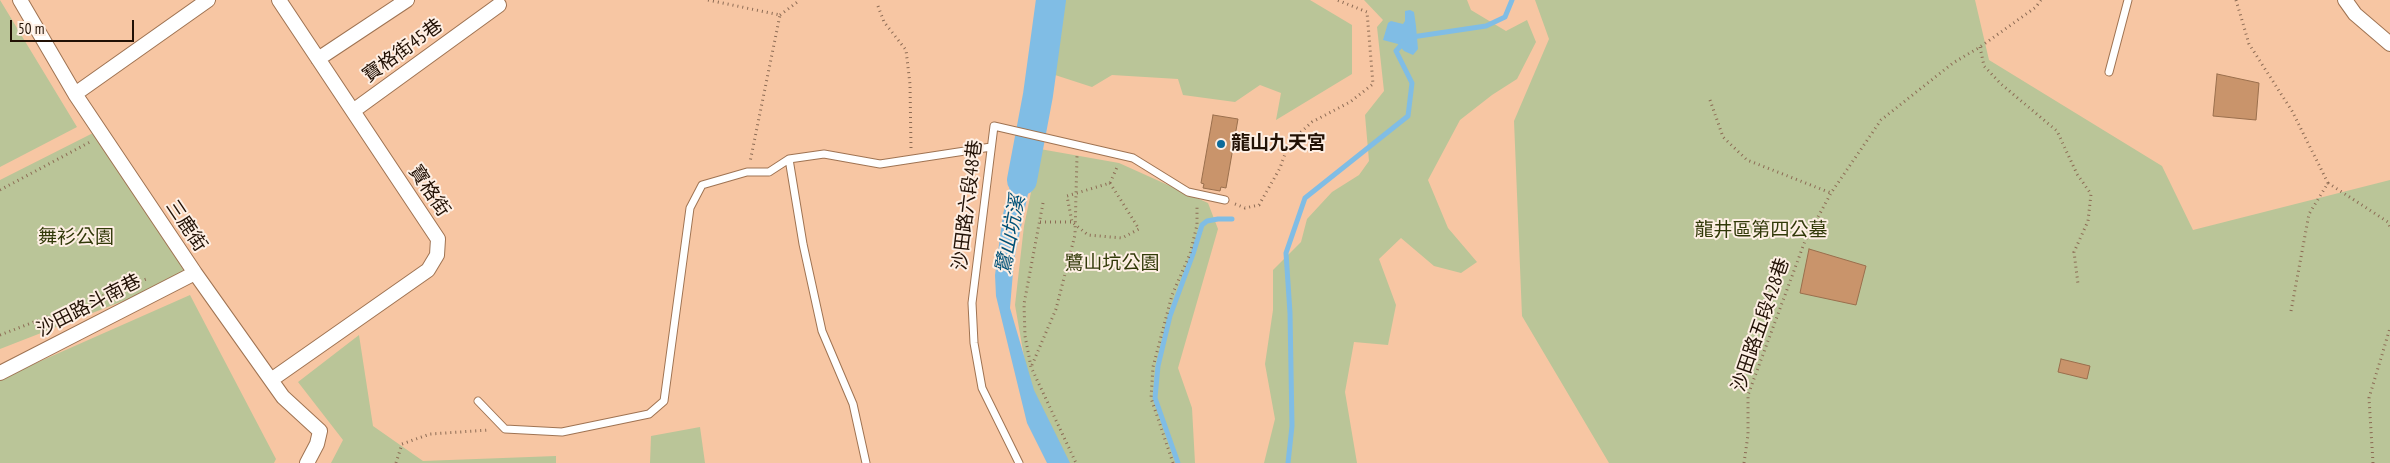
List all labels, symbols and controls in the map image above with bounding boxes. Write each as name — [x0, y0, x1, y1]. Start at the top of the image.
scale bar — [12, 10, 136, 42]
street label: 寶格街45巷 — [359, 14, 447, 88]
text: 50 m — [18, 19, 44, 38]
place label: 龍山九天宮 — [1231, 133, 1326, 155]
marker: 龍山九天宮 — [1215, 138, 1227, 150]
street label: 沙田路六段48巷 — [949, 139, 987, 271]
street label: 寶格街 — [404, 161, 454, 221]
water label: 鷺山坑溪 — [992, 193, 1030, 277]
street label: 三鹿街 — [161, 196, 211, 256]
park label: 龍井區第四公墓 — [1695, 220, 1827, 242]
park label: 舞衫公園 — [38, 227, 114, 249]
park label: 鷺山坑公園 — [1065, 253, 1159, 275]
street label: 沙田路五段428巷 — [1727, 255, 1795, 395]
street label: 沙田路斗南巷 — [33, 270, 145, 342]

